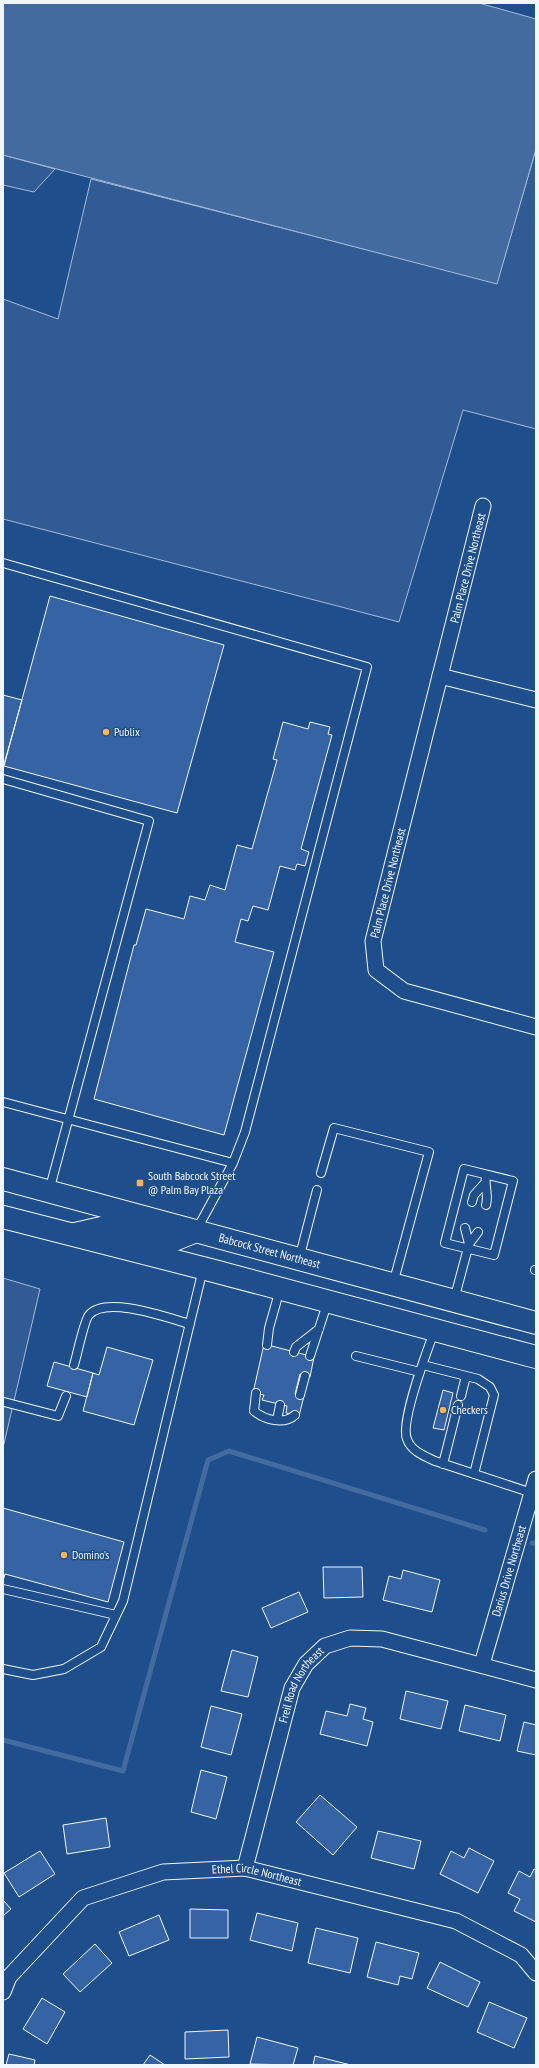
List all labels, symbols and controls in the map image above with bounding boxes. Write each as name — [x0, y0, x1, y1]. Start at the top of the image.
street label: Palm Place Drive Northeast — [447, 511, 489, 624]
place label: Publix — [114, 724, 140, 739]
marker: Publix — [101, 727, 111, 737]
street label: Palm Place Drive Northeast — [367, 826, 409, 939]
place label: South Babcock Street @ Palm Bay Plaza — [148, 1168, 236, 1197]
marker: South Babcock Street @ Palm Bay Plaza — [135, 1178, 145, 1188]
street label: Babcock Street Northeast — [217, 1230, 323, 1272]
place label: Checkers — [451, 1402, 488, 1417]
marker: Checkers — [438, 1405, 448, 1415]
street label: Darius Drive Northeast — [488, 1523, 529, 1618]
place label: Domino's — [72, 1547, 109, 1562]
marker: Domino's — [59, 1550, 69, 1560]
street label: Freil Road Northeast — [275, 1643, 327, 1724]
street label: Ethel Circle Northeast — [212, 1860, 304, 1889]

